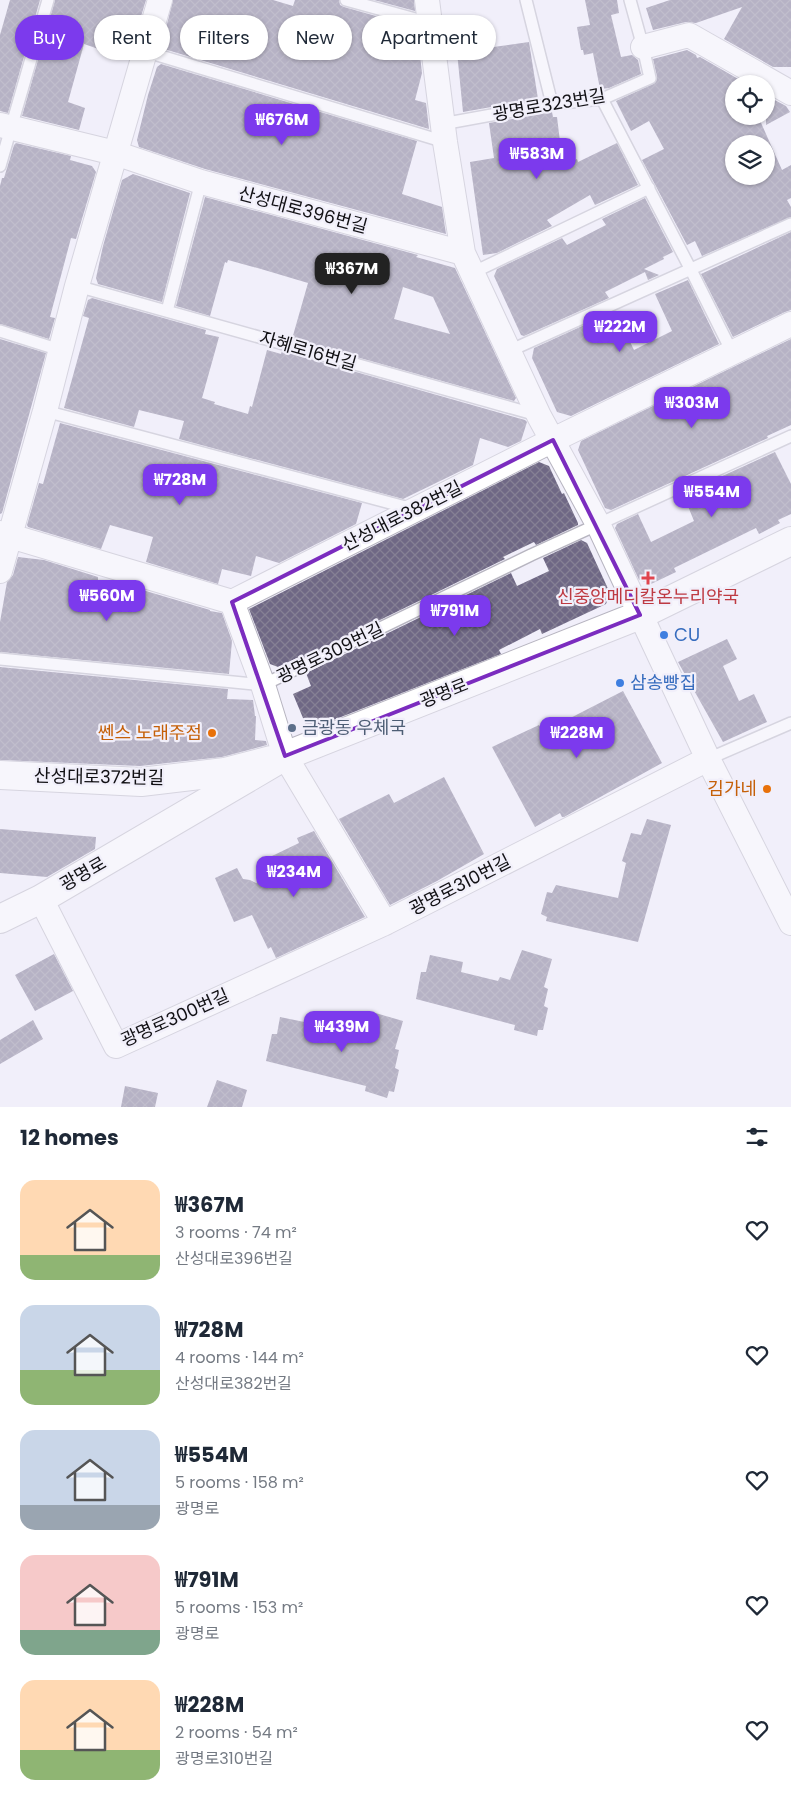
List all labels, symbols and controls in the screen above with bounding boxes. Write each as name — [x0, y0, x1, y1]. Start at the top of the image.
chip: Buy — [15, 15, 84, 60]
chip: Rent — [94, 15, 170, 60]
chip: Filters — [180, 15, 268, 60]
chip: New — [278, 15, 352, 60]
chip: Apartment — [362, 15, 496, 60]
map controls — [725, 75, 775, 185]
button: locate — [725, 75, 775, 125]
street label: 광명로323번길 — [490, 82, 607, 127]
pin: ₩676M — [247, 104, 317, 146]
text: ₩676M — [255, 108, 309, 131]
button: layers — [725, 135, 775, 185]
pin: ₩583M — [502, 138, 572, 180]
text: ₩583M — [510, 142, 564, 165]
street label: 산성대로396번길 — [236, 180, 370, 239]
pin: ₩367M — [317, 252, 387, 295]
text: ₩367M — [326, 257, 378, 280]
pin: ₩222M — [585, 310, 655, 353]
text: ₩222M — [594, 315, 646, 338]
street label: 자혜로16번길 — [257, 325, 360, 376]
pin: ₩303M — [657, 386, 727, 429]
text: ₩303M — [665, 391, 719, 414]
pin: ₩728M — [145, 464, 215, 506]
text: ₩728M — [154, 468, 206, 491]
street label: 산성대로382번길 — [337, 475, 466, 557]
pin: ₩554M — [677, 476, 747, 518]
text: ₩554M — [684, 480, 740, 503]
marker: 신중앙메디칼온누리약국 — [642, 572, 654, 584]
pin: ₩560M — [72, 580, 142, 622]
text: ₩560M — [79, 584, 135, 607]
place label: 신중앙메디칼온누리약국 — [557, 584, 739, 609]
pin: ₩791M — [420, 594, 490, 637]
text: ₩791M — [431, 599, 479, 622]
street label: 광명로309번길 — [272, 616, 387, 689]
place label: CU — [674, 622, 700, 647]
marker: CU — [658, 629, 670, 641]
place label: 삼송빵집 — [630, 670, 696, 695]
street label: 광명로 — [416, 672, 472, 713]
marker: 삼송빵집 — [614, 677, 626, 689]
place label: 금광동 우체국 — [302, 715, 406, 740]
pin: ₩228M — [542, 716, 612, 759]
place label: 쎈스 노래주점 — [98, 720, 202, 745]
text: ₩228M — [551, 721, 603, 744]
marker: 금광동 우체국 — [286, 722, 298, 734]
marker: 쎈스 노래주점 — [206, 727, 218, 739]
street label: 산성대로372번길 — [34, 763, 164, 790]
place label: 김가네 — [707, 776, 757, 801]
marker: 김가네 — [761, 783, 773, 795]
street label: 광명로310번길 — [405, 848, 515, 921]
street label: 광명로 — [55, 850, 111, 897]
pin: ₩234M — [259, 856, 329, 898]
text: ₩234M — [267, 860, 321, 883]
street label: 광명로300번길 — [117, 983, 233, 1053]
pin: ₩439M — [307, 1010, 377, 1053]
text: ₩439M — [315, 1015, 369, 1038]
text: 12 homes — [20, 1123, 119, 1152]
icon: filters — [743, 1123, 771, 1151]
text: ₩367M — [175, 1190, 244, 1219]
icon: home — [60, 1200, 120, 1260]
icon: heart — [743, 1216, 771, 1244]
text: 3 rooms · 74 m² — [175, 1221, 297, 1244]
text: 산성대로396번길 — [175, 1247, 293, 1270]
text: ₩728M — [175, 1315, 244, 1344]
icon: home — [60, 1325, 120, 1385]
icon: heart — [743, 1341, 771, 1369]
text: 4 rooms · 144 m² — [175, 1346, 304, 1369]
text: 산성대로382번길 — [175, 1372, 292, 1395]
text: ₩554M — [175, 1440, 248, 1469]
icon: home — [60, 1450, 120, 1510]
icon: heart — [743, 1466, 771, 1494]
text: 5 rooms · 158 m² — [175, 1471, 304, 1494]
text: 광명로 — [175, 1497, 219, 1520]
text: ₩791M — [175, 1565, 239, 1594]
icon: home — [60, 1575, 120, 1635]
icon: heart — [743, 1591, 771, 1619]
text: 5 rooms · 153 m² — [175, 1596, 303, 1619]
text: 광명로 — [175, 1622, 219, 1645]
text: ₩228M — [175, 1690, 244, 1719]
icon: home — [60, 1700, 120, 1760]
icon: heart — [743, 1716, 771, 1744]
text: 2 rooms · 54 m² — [175, 1721, 298, 1744]
text: 광명로310번길 — [175, 1747, 273, 1770]

